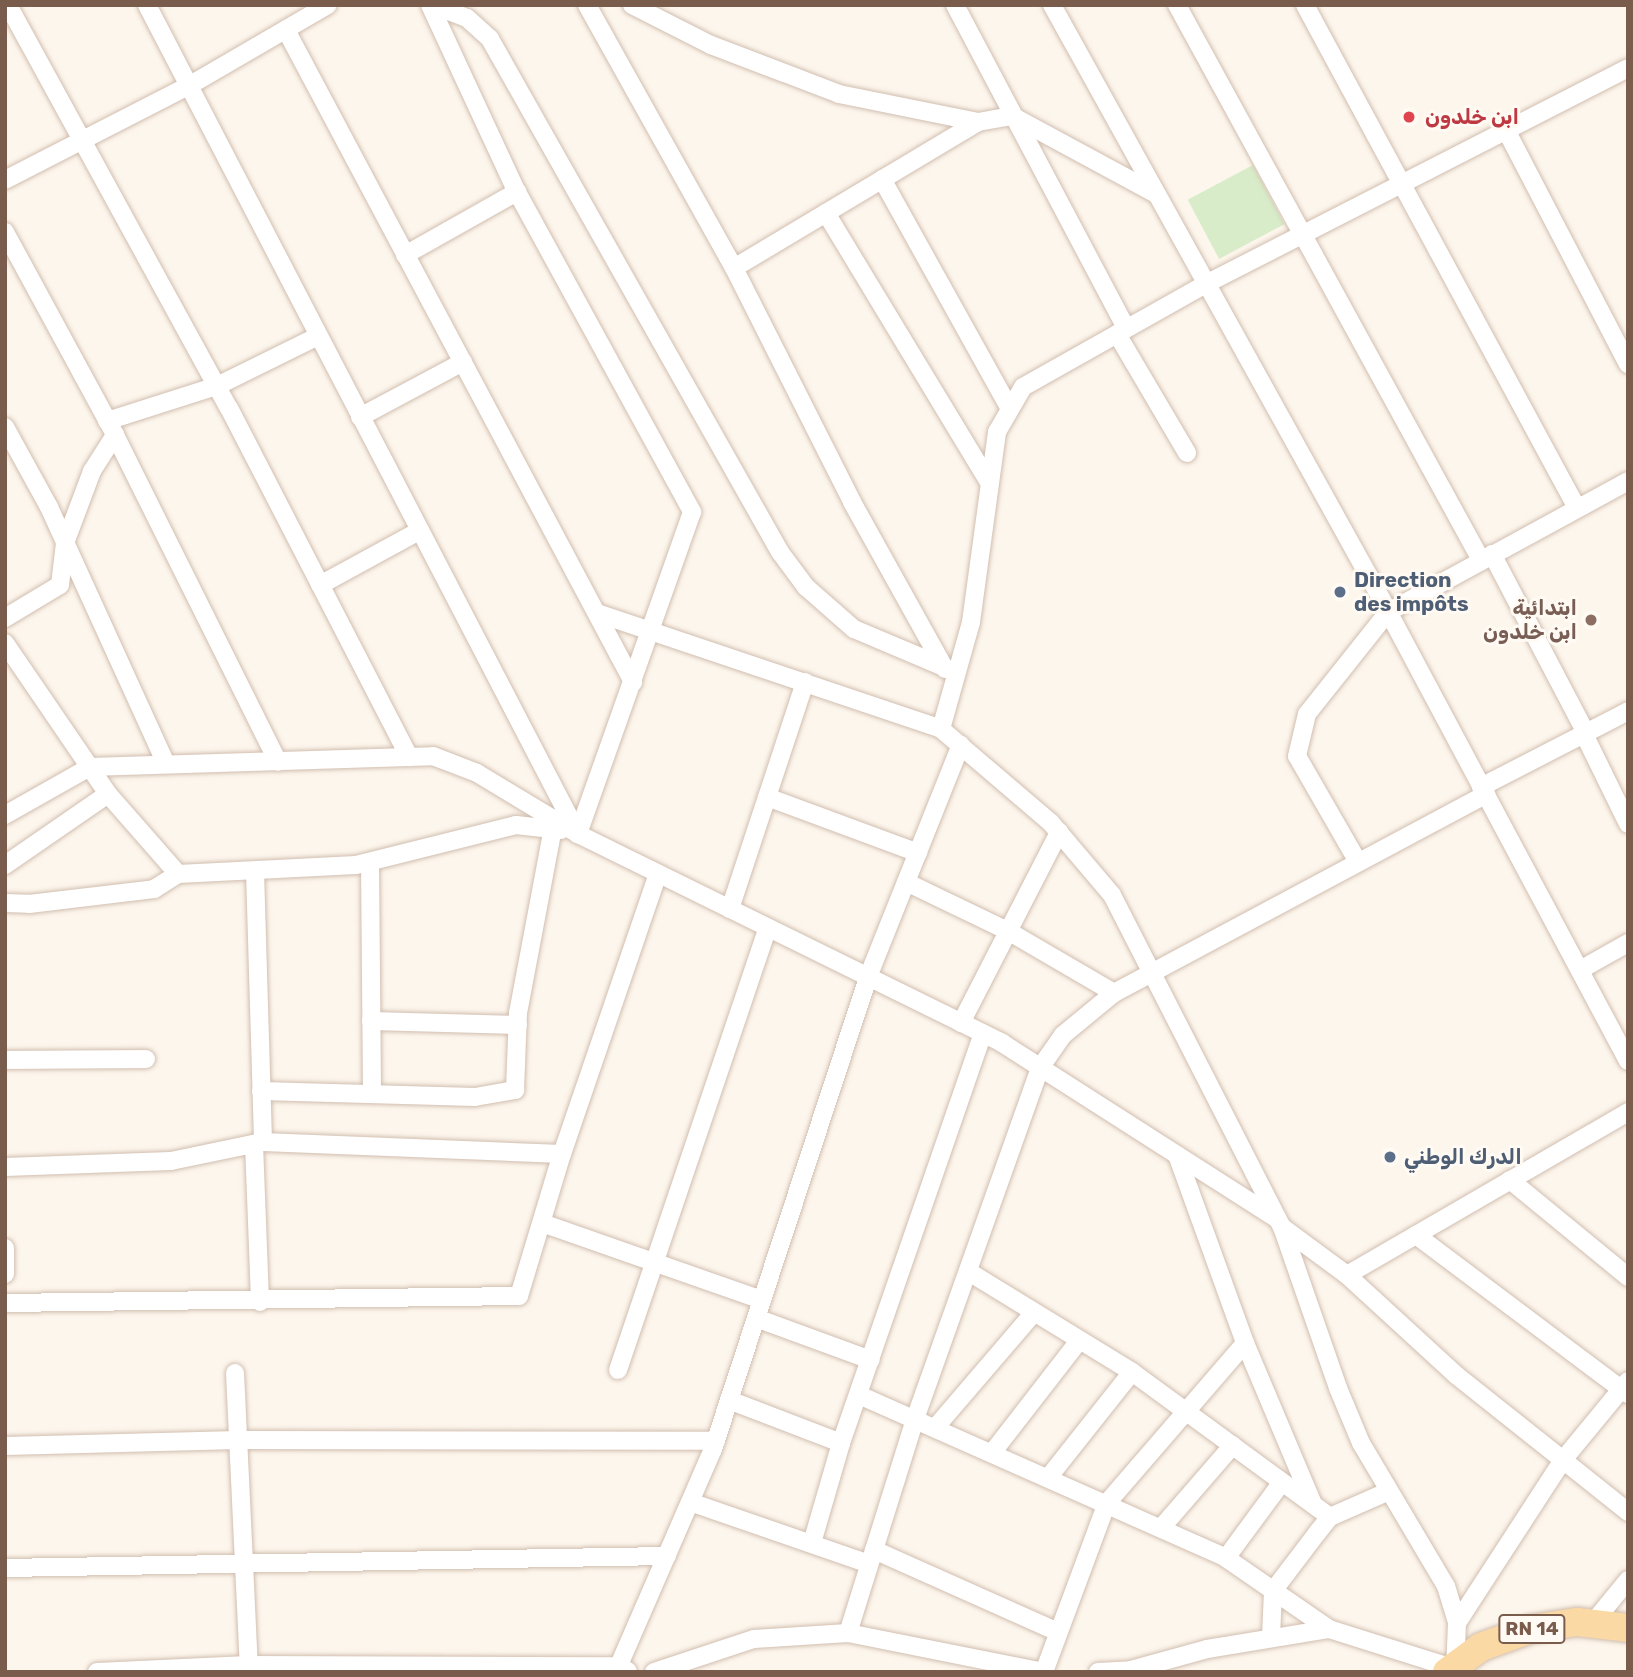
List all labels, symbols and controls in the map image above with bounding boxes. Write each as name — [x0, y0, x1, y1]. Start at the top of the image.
place label: ابن خلدون — [1425, 104, 1519, 130]
marker: ابن خلدون — [1399, 107, 1419, 127]
place label: Direction des impôts — [1354, 567, 1469, 617]
marker: Direction des impôts — [1332, 584, 1348, 600]
place label: ابتدائية ابن خلدون — [1483, 595, 1577, 645]
marker: ابتدائية ابن خلدون — [1583, 612, 1599, 628]
place label: الدرك الوطني — [1404, 1144, 1522, 1170]
marker: الدرك الوطني — [1382, 1149, 1398, 1165]
road number: RN 14 — [1497, 1614, 1567, 1644]

